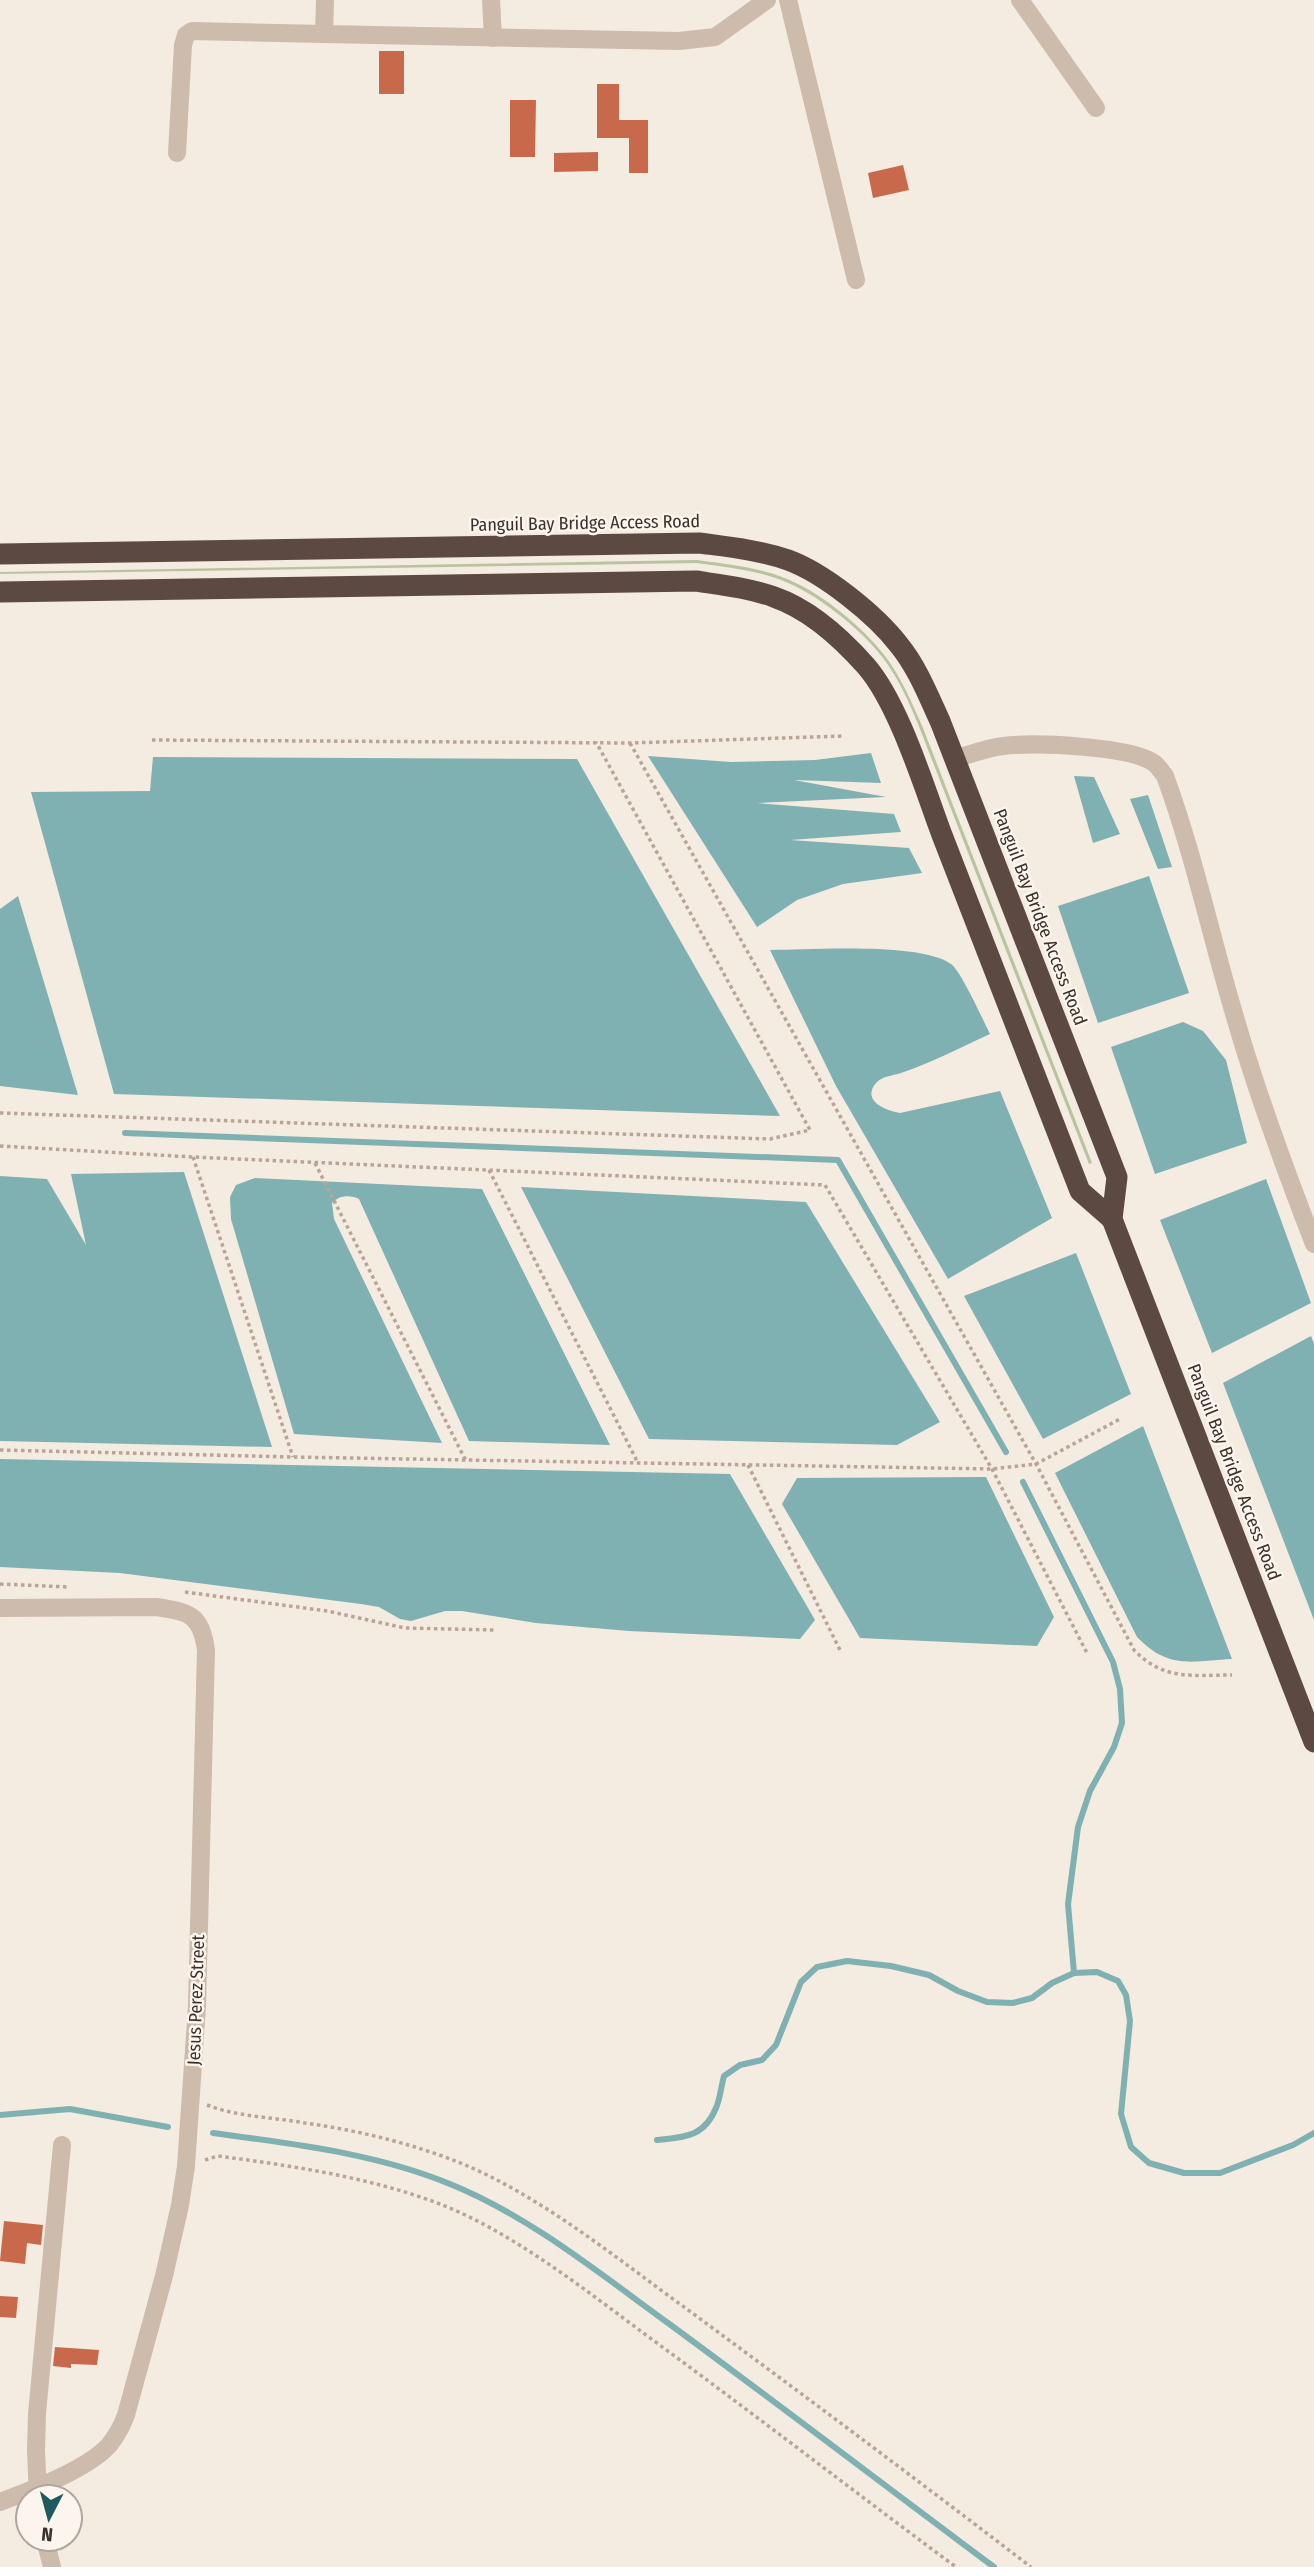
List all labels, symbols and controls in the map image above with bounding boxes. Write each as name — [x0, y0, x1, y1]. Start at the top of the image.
street label: Panguil Bay Bridge Access Road — [470, 510, 700, 536]
street label: Panguil Bay Bridge Access Road — [989, 806, 1091, 1028]
street label: Panguil Bay Bridge Access Road — [1183, 1361, 1285, 1583]
street label: Jesus Perez Street — [183, 1934, 209, 2066]
north arrow — [14, 2483, 84, 2553]
text: N — [40, 2522, 54, 2546]

